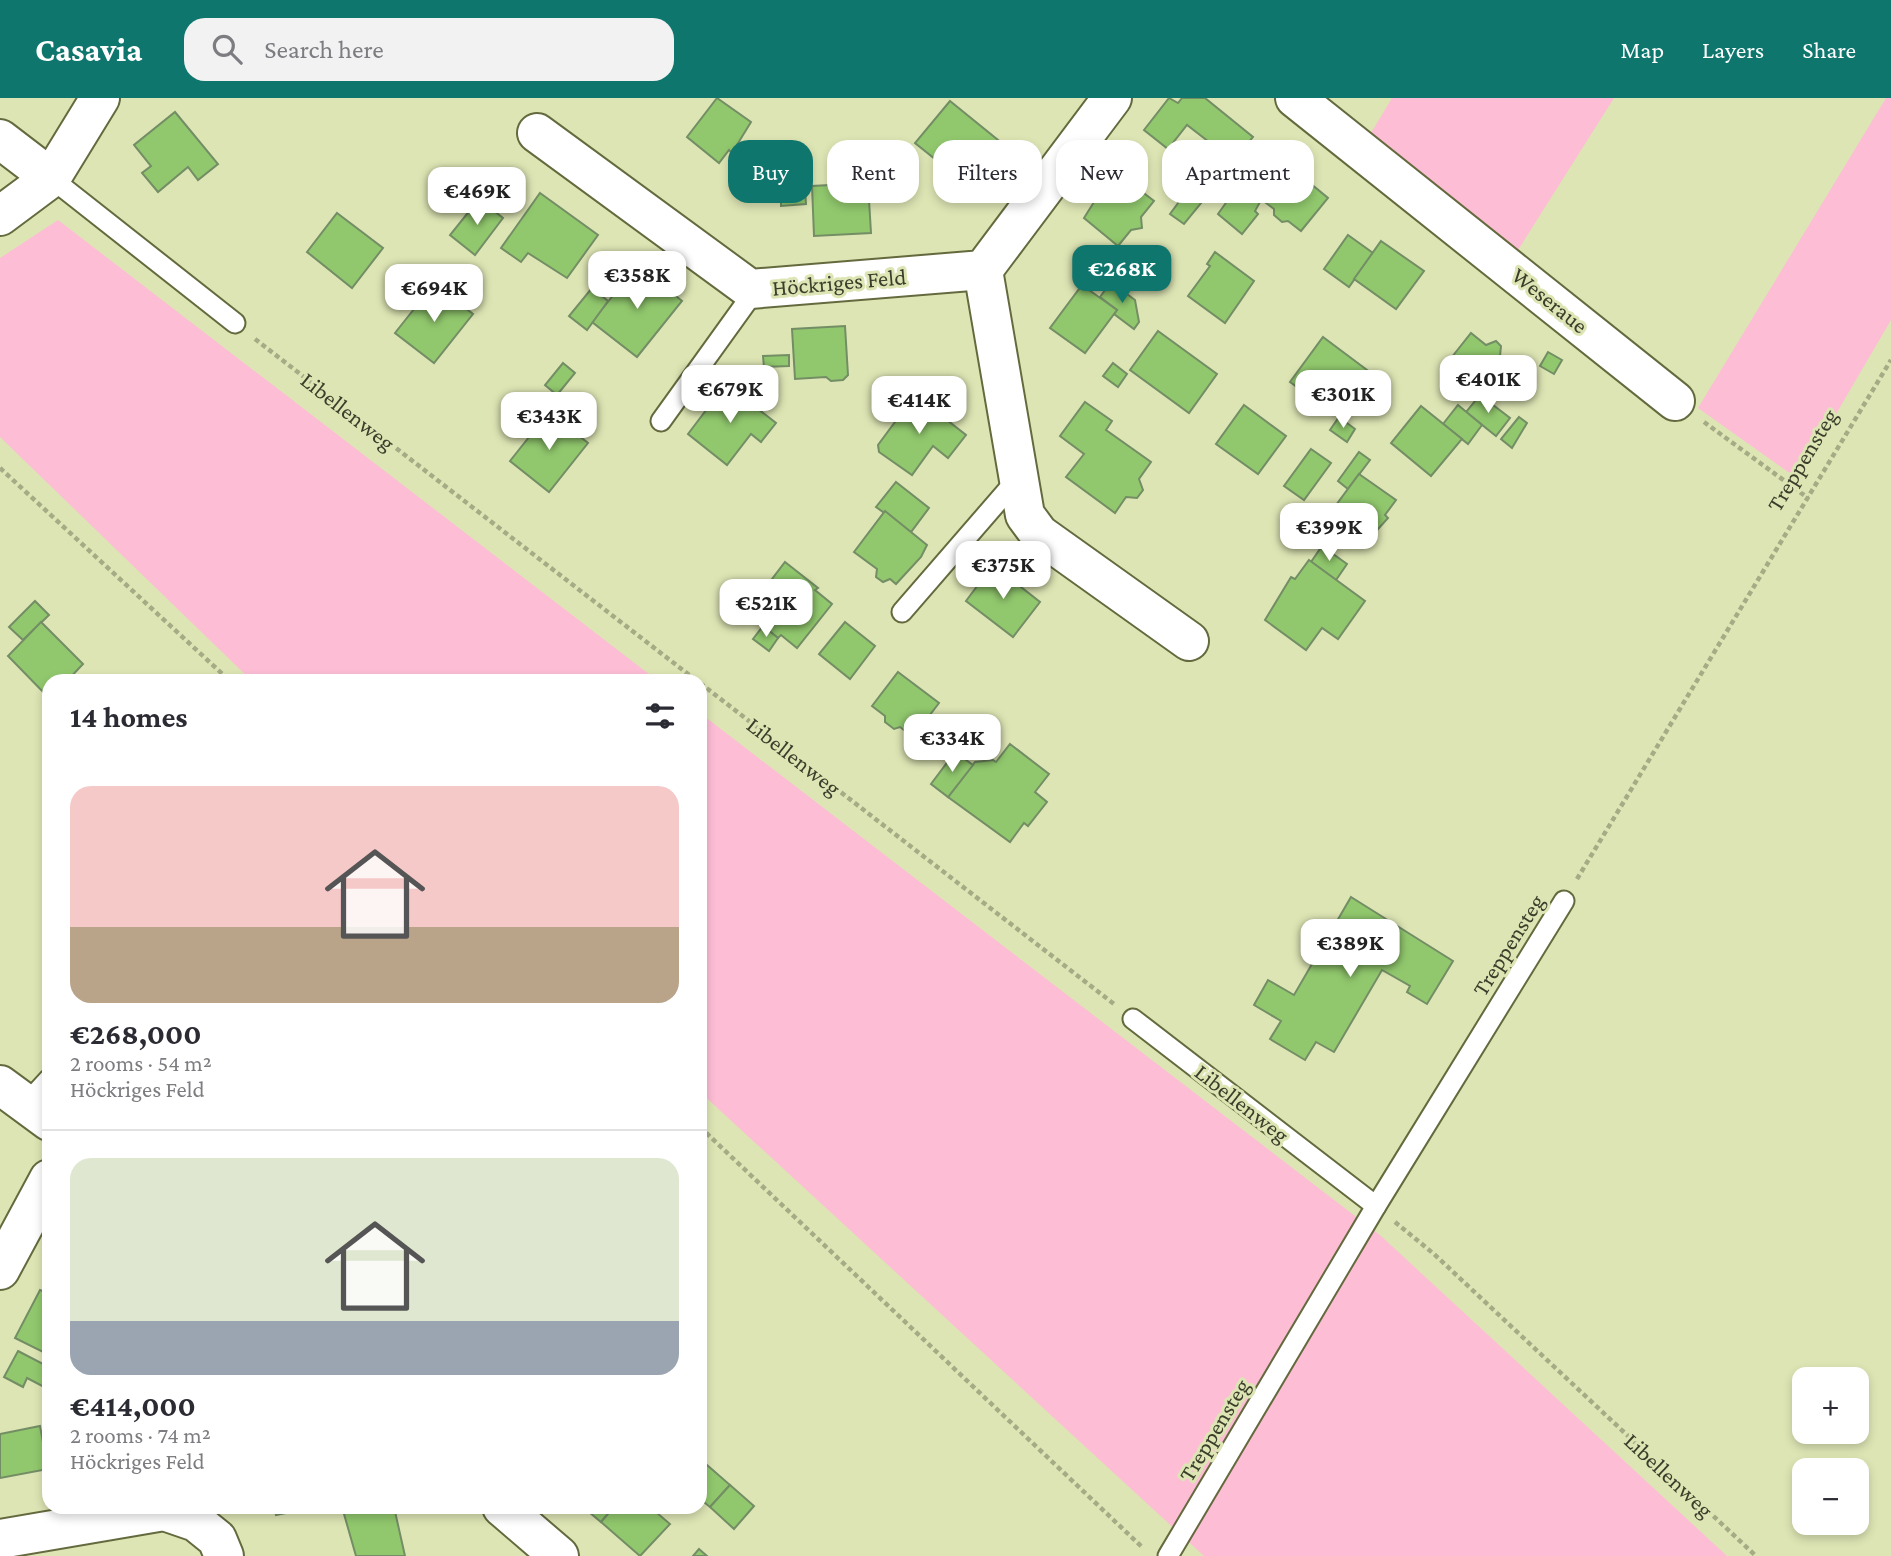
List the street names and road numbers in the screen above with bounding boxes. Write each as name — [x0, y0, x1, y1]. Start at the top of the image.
street label: Weseraue — [1507, 262, 1593, 338]
street label: Höckriges Feld — [771, 263, 907, 301]
street label: Libellenweg — [296, 366, 400, 456]
street label: Treppensteg — [1761, 404, 1843, 516]
street label: Libellenweg — [742, 711, 846, 801]
street label: Treppensteg — [1467, 890, 1549, 1000]
street label: Libellenweg — [1190, 1058, 1294, 1148]
street label: Treppensteg — [1173, 1374, 1255, 1486]
street label: Libellenweg — [1619, 1427, 1719, 1523]

